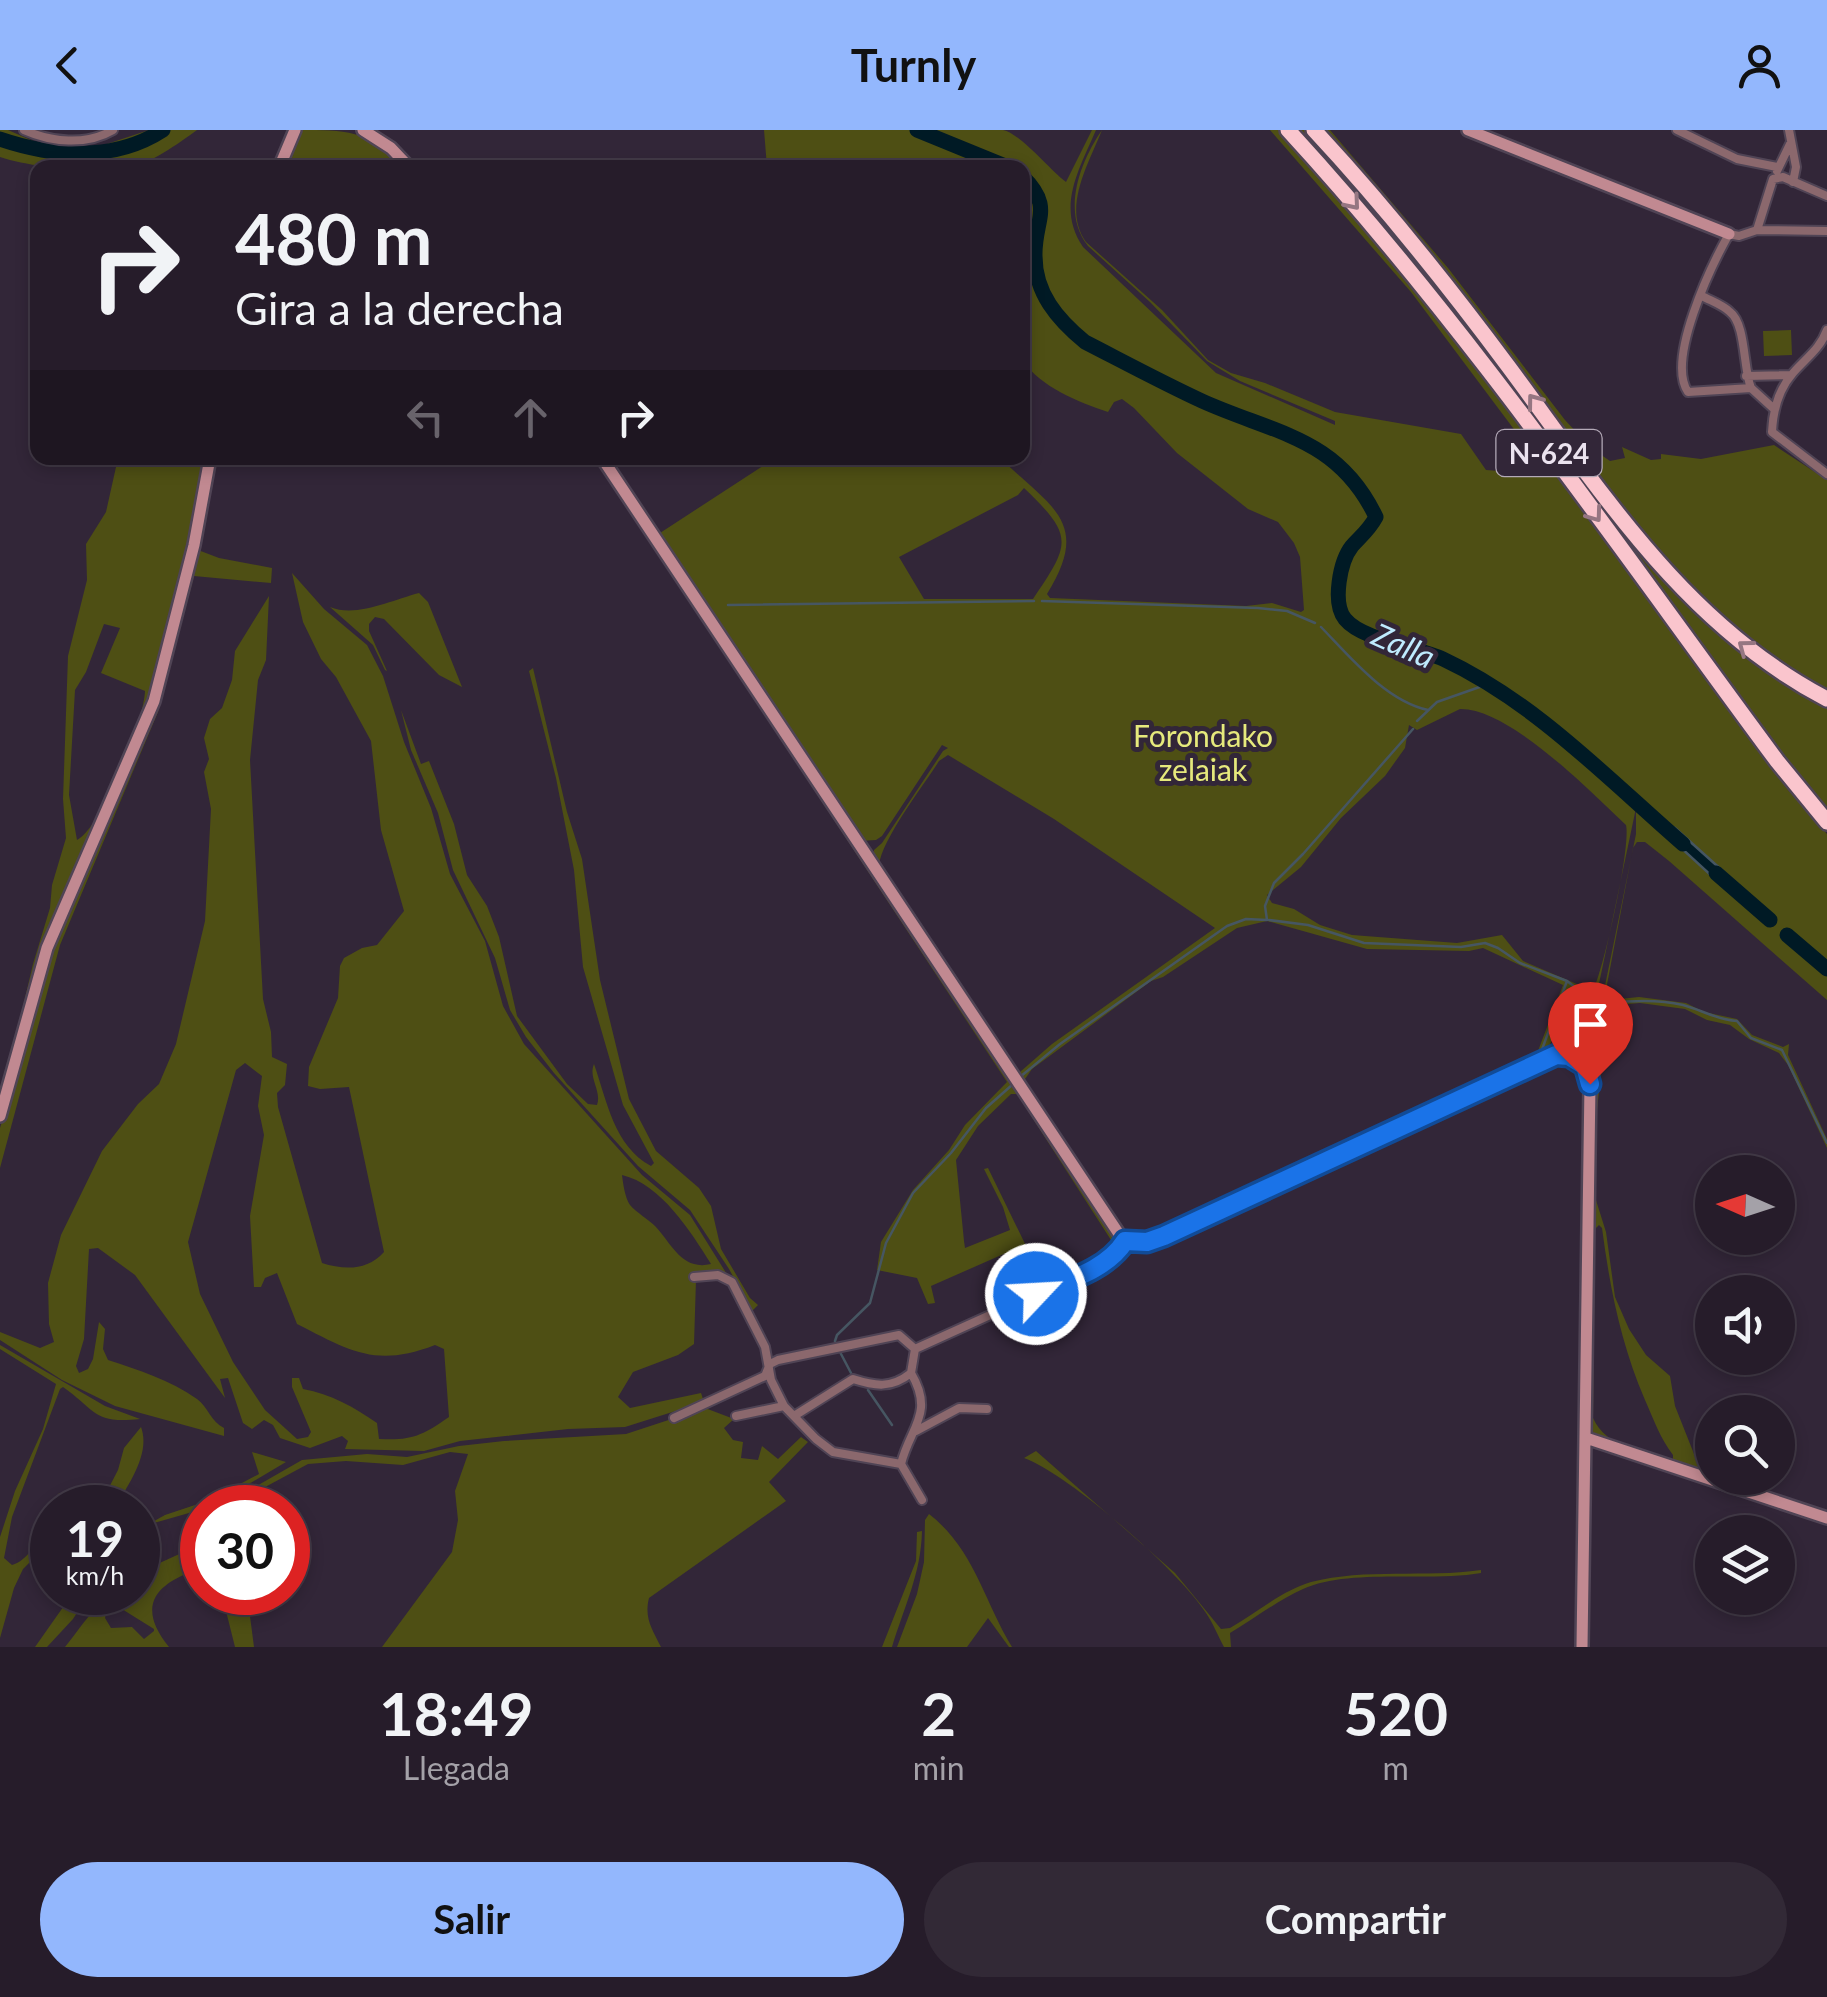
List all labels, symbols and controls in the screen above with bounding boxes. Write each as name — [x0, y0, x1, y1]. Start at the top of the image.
icon: back — [40, 38, 95, 93]
text: Turnly — [851, 38, 976, 92]
icon: person — [1732, 38, 1787, 93]
one-way arrow — [1341, 191, 1359, 209]
text: 480 m — [235, 196, 432, 280]
icon: right — [70, 200, 200, 330]
text: Gira a la derecha — [235, 281, 564, 335]
icon: left — [398, 390, 453, 445]
icon: ahead — [503, 390, 558, 445]
icon: right — [608, 390, 663, 445]
one-way arrow — [1528, 394, 1546, 412]
road number: N-624 — [1496, 430, 1602, 476]
one-way arrow — [1583, 504, 1601, 522]
water label: Zalla — [1366, 614, 1441, 676]
one-way arrow — [1738, 641, 1756, 658]
park label: Forondako zelaiak — [1133, 717, 1273, 787]
pin — [1548, 982, 1633, 1085]
icon: arrive — [1563, 997, 1618, 1052]
north arrow — [1695, 1155, 1795, 1255]
map controls — [1695, 1155, 1795, 1615]
position arrow — [984, 1242, 1088, 1346]
button: sound — [1695, 1275, 1795, 1375]
button: search — [1695, 1395, 1795, 1495]
speed limit sign: 30 — [180, 1485, 310, 1615]
text: 19 — [66, 1508, 124, 1568]
button: layers — [1695, 1515, 1795, 1615]
text: km/h — [66, 1560, 124, 1590]
text: 18:49 — [379, 1677, 534, 1749]
text: 2 — [921, 1677, 956, 1749]
text: 520 — [1344, 1677, 1448, 1749]
text: Llegada — [403, 1748, 510, 1787]
text: min — [913, 1748, 965, 1787]
text: m — [1383, 1748, 1409, 1787]
button: Salir — [40, 1862, 904, 1977]
button: Compartir — [924, 1862, 1787, 1977]

